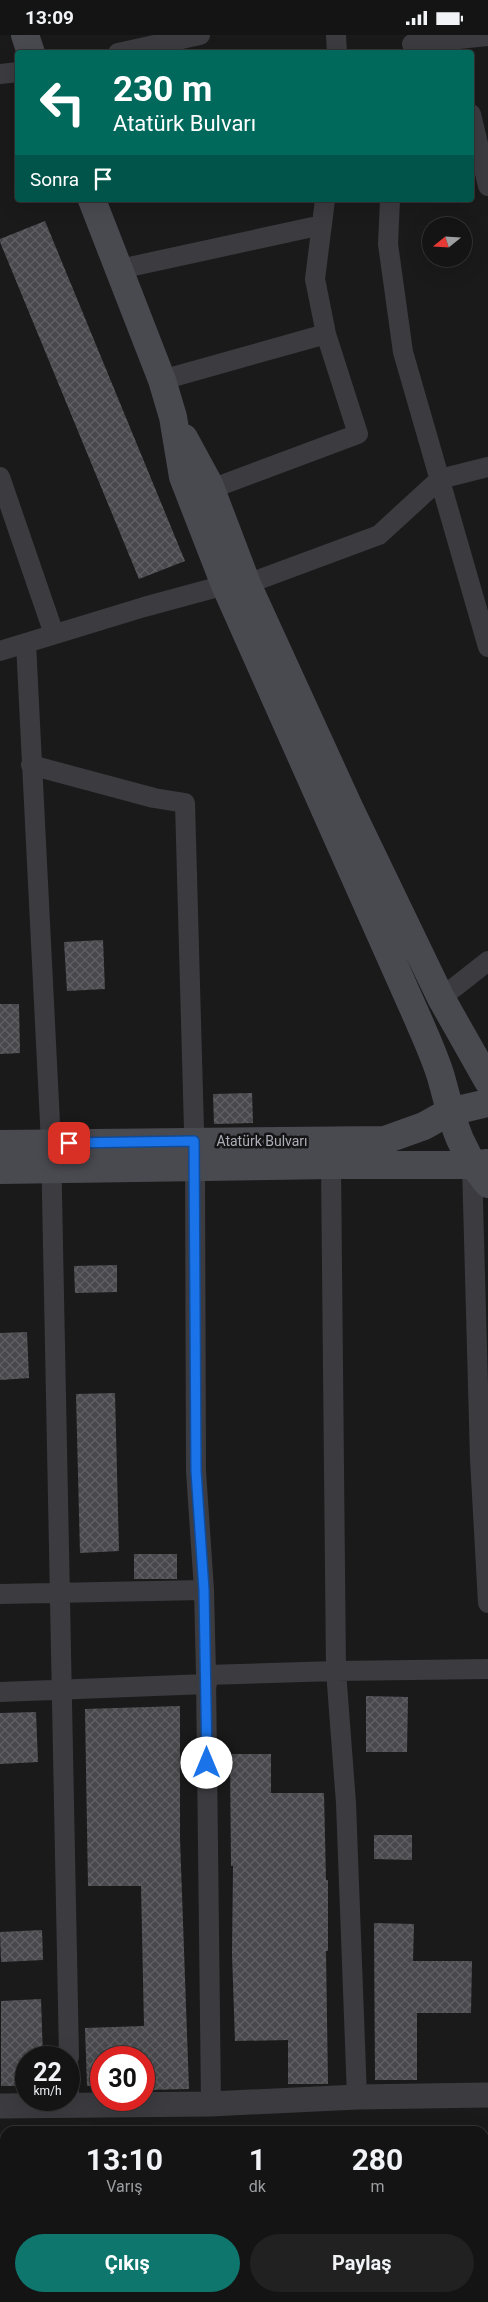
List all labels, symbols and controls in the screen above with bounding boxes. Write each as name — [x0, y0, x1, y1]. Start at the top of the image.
text: 13:09 — [25, 6, 74, 29]
text: 230 m — [113, 69, 212, 110]
icon: left — [30, 70, 95, 135]
text: Atatürk Bulvarı — [113, 111, 256, 136]
icon: arrive — [89, 165, 117, 193]
text: Sonra — [30, 168, 79, 191]
north arrow — [422, 217, 472, 267]
map controls — [422, 217, 472, 267]
pin — [48, 1122, 90, 1164]
icon: arrive — [55, 1129, 83, 1157]
street label: Atatürk Bulvarı — [216, 1133, 308, 1149]
position arrow — [180, 1736, 232, 1788]
speed limit sign: 30 — [90, 2046, 155, 2111]
text: 22 — [33, 2058, 62, 2087]
text: km/h — [33, 2084, 62, 2098]
text: 13:10 — [86, 2142, 163, 2177]
text: 1 — [249, 2142, 266, 2177]
text: 280 — [352, 2142, 403, 2177]
text: Varış — [106, 2177, 142, 2196]
text: dk — [249, 2177, 266, 2196]
text: m — [370, 2177, 384, 2196]
button: Çıkış — [15, 2234, 240, 2292]
button: Paylaş — [250, 2234, 474, 2292]

